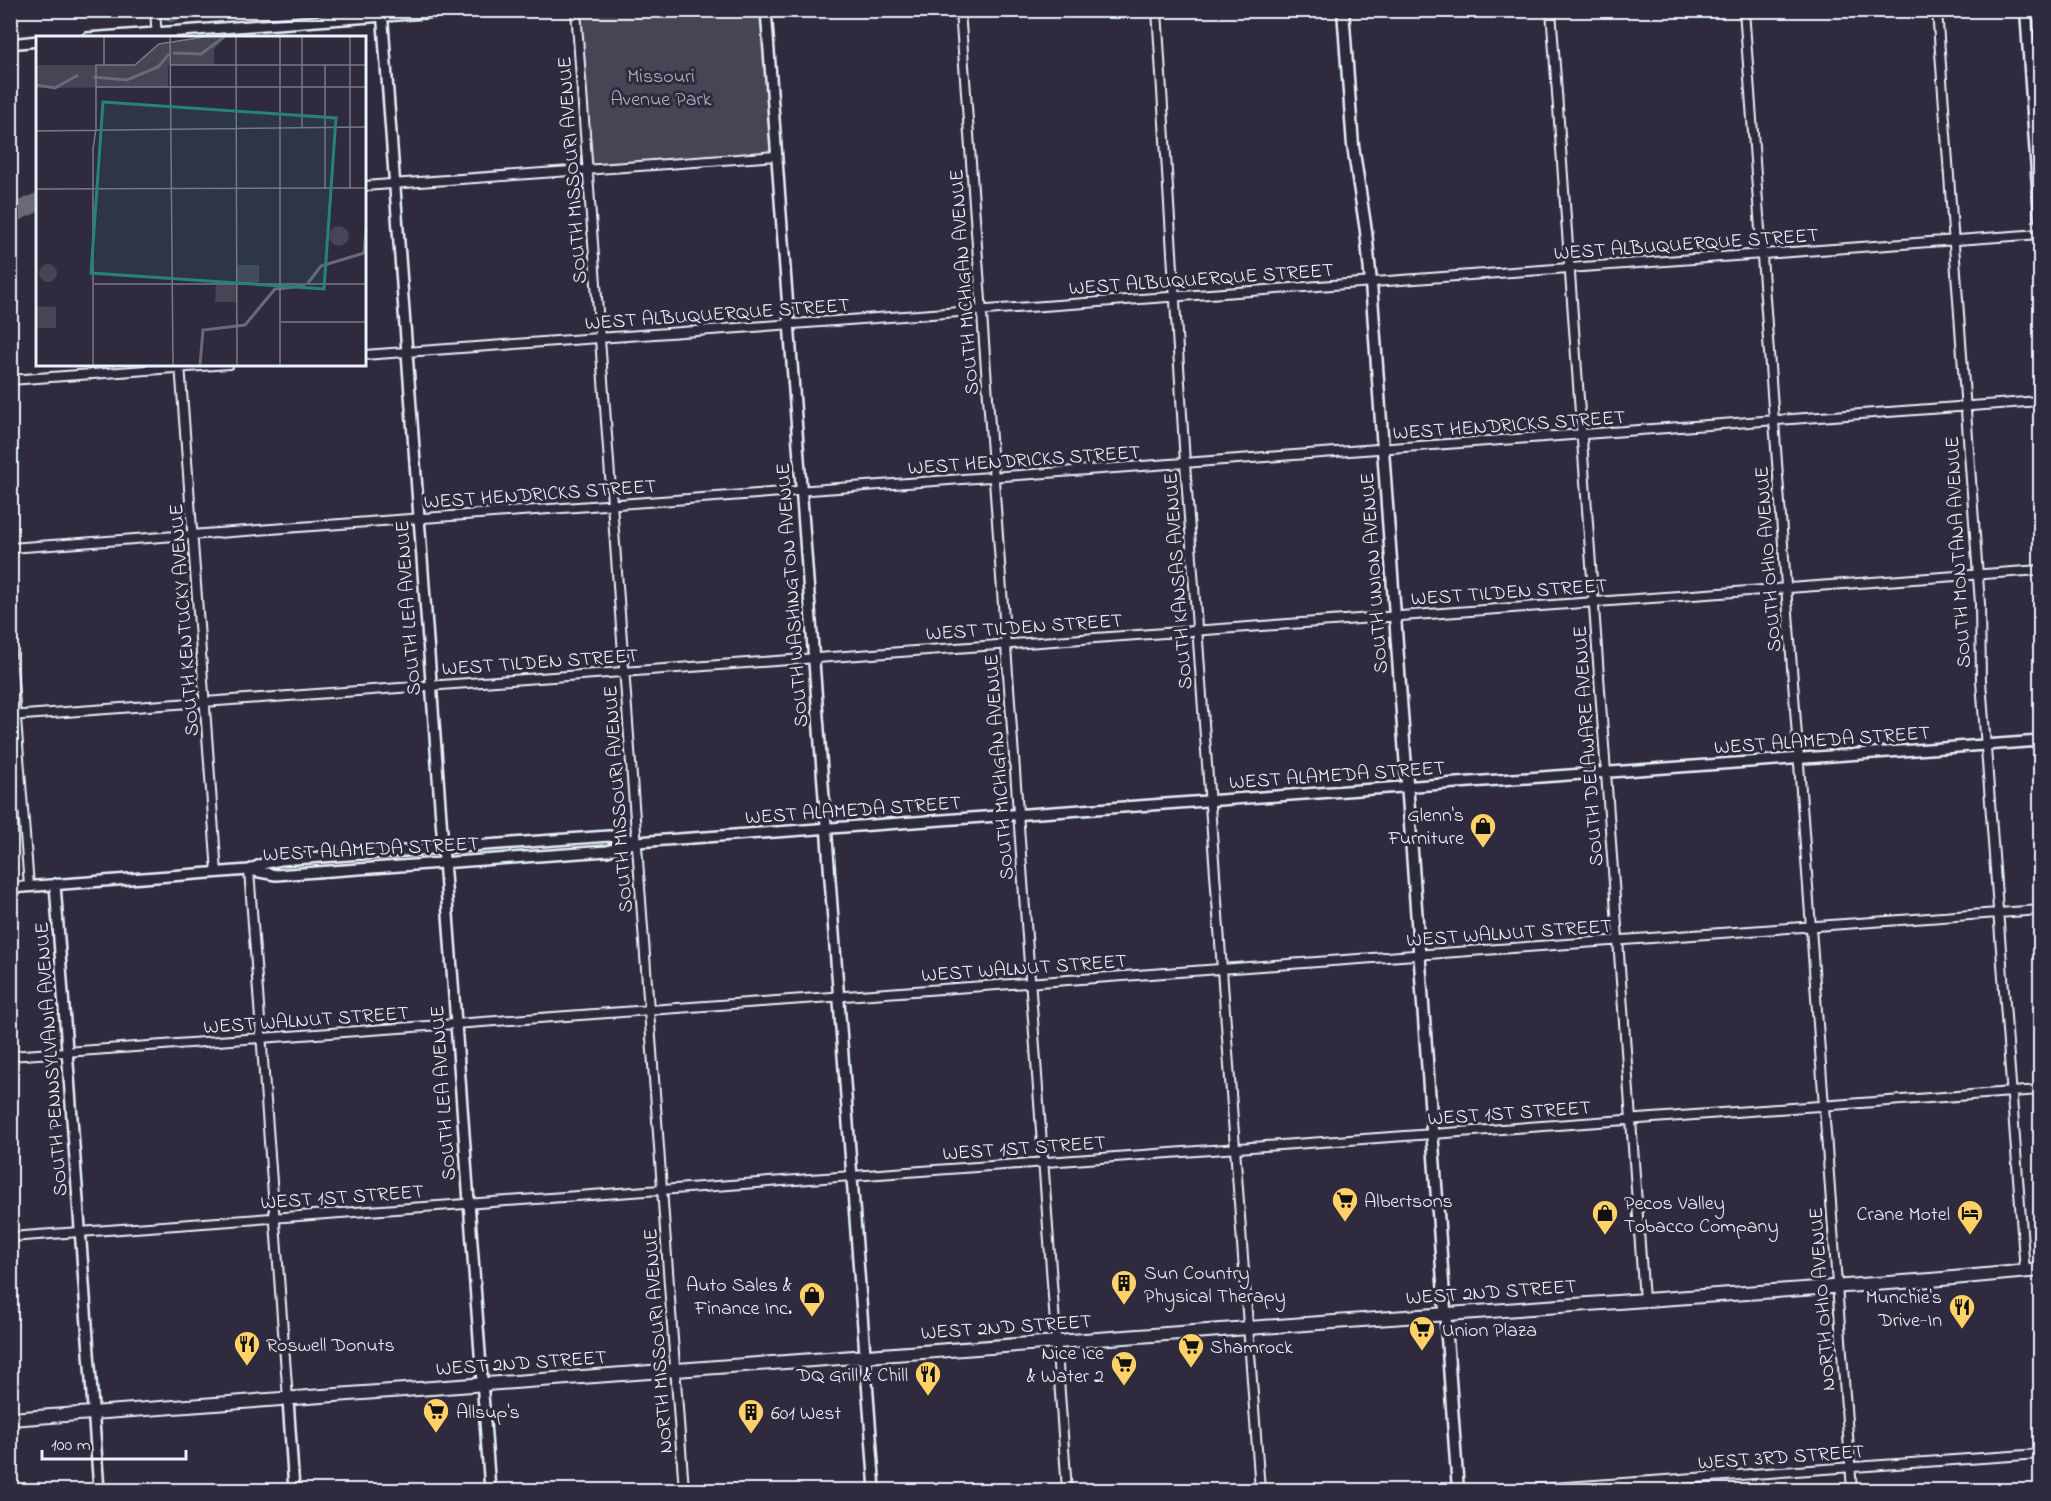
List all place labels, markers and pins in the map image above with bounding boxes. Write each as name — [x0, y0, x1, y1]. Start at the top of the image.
place label: Glenn's Furniture — [1387, 802, 1464, 854]
shop icon: Glenn's Furniture — [1468, 811, 1498, 849]
supermarket icon: Albertsons — [1330, 1185, 1360, 1223]
place label: Albertsons — [1364, 1188, 1453, 1217]
place label: Pecos Valley Tobacco Company — [1624, 1190, 1779, 1242]
shop icon: Pecos Valley Tobacco Company — [1590, 1198, 1620, 1236]
hotel icon: Crane Motel — [1955, 1198, 1985, 1236]
place label: Crane Motel — [1857, 1201, 1950, 1230]
place label: Sun Country Physical Therapy — [1144, 1260, 1286, 1312]
building icon: Sun Country Physical Therapy — [1109, 1268, 1139, 1306]
place label: Auto Sales & Finance Inc. — [686, 1272, 792, 1324]
shop icon: Auto Sales & Finance Inc. — [797, 1280, 827, 1318]
place label: Munchie's Drive-In — [1865, 1284, 1942, 1336]
restaurant icon: Munchie's Drive-In — [1947, 1292, 1977, 1330]
supermarket icon: Union Plaza — [1407, 1314, 1437, 1352]
place label: Union Plaza — [1442, 1317, 1537, 1346]
restaurant icon: Roswell Donuts — [232, 1329, 262, 1367]
supermarket icon: Shamrock — [1176, 1331, 1206, 1369]
place label: Roswell Donuts — [266, 1332, 395, 1361]
place label: Shamrock — [1210, 1334, 1293, 1363]
place label: Nice Ice & Water 2 — [1027, 1340, 1104, 1392]
supermarket icon: Nice Ice & Water 2 — [1109, 1349, 1139, 1387]
restaurant icon: DQ Grill & Chill — [913, 1359, 943, 1397]
place label: DQ Grill & Chill — [795, 1362, 908, 1391]
supermarket icon: Allsup's — [421, 1396, 451, 1434]
building icon: 601 West — [736, 1397, 766, 1435]
place label: Allsup's — [456, 1399, 520, 1428]
place label: 601 West — [771, 1400, 841, 1429]

